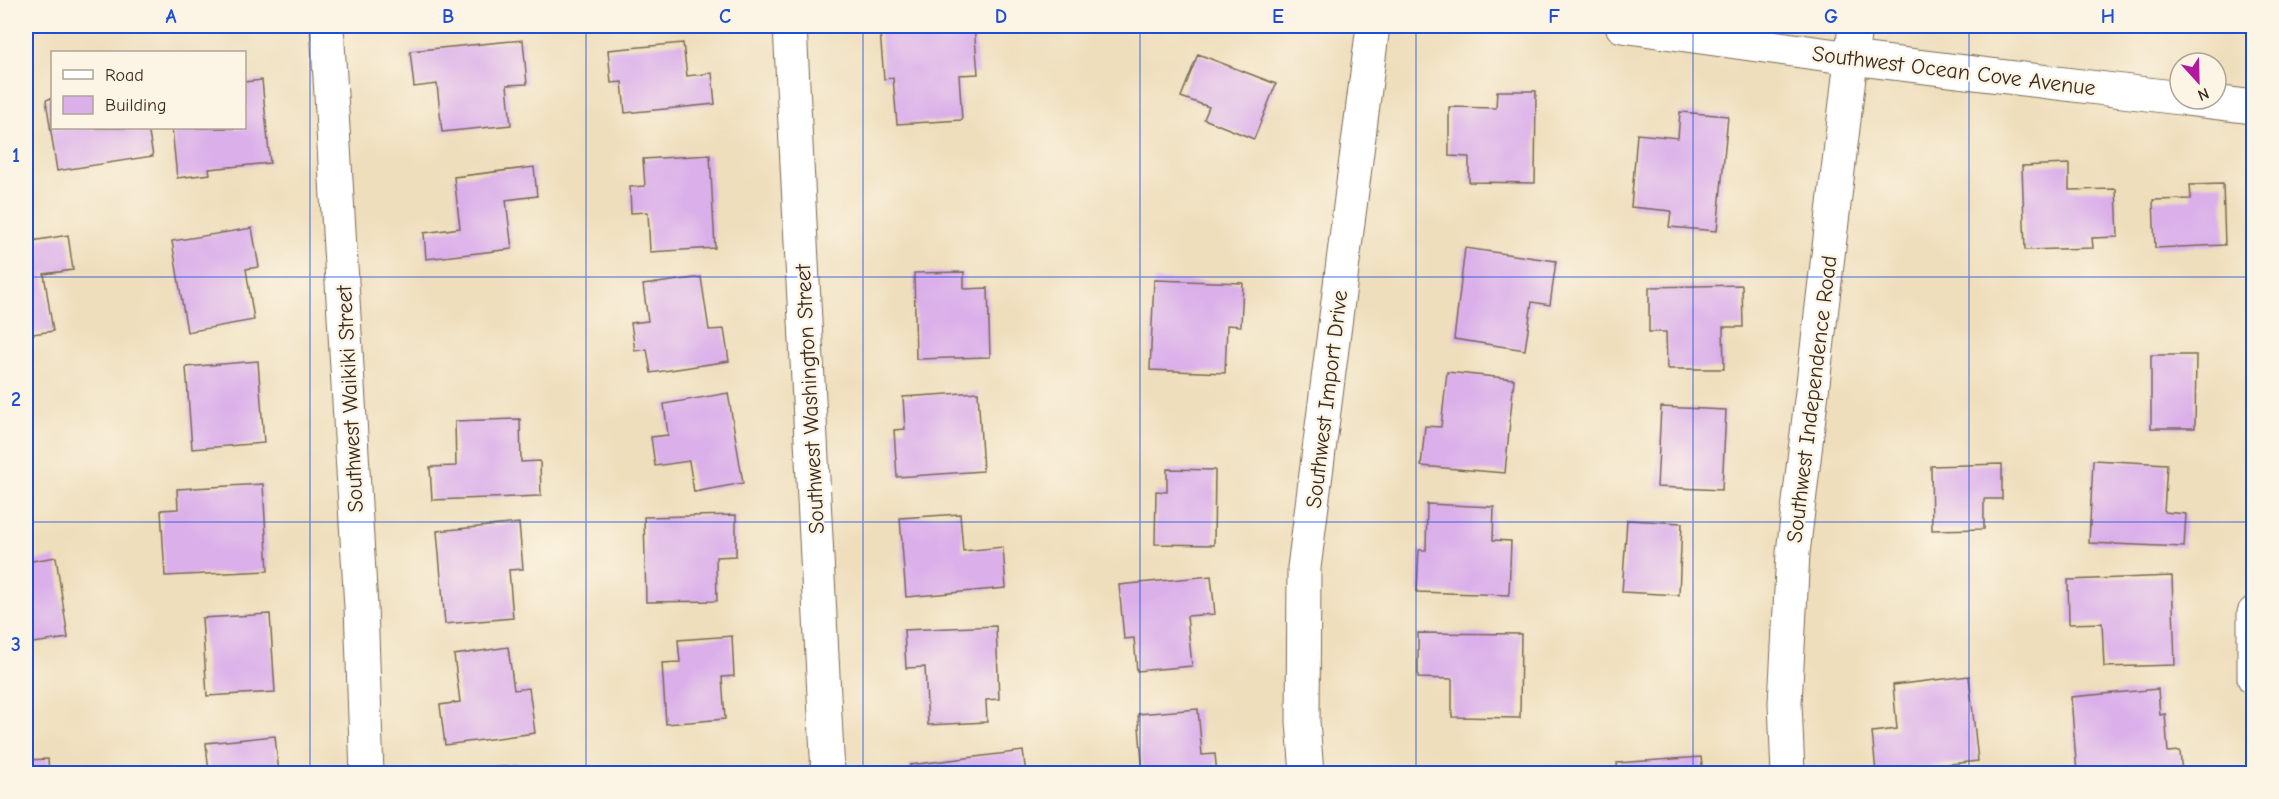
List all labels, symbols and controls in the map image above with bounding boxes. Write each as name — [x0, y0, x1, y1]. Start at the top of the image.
text: A — [165, 5, 177, 28]
text: B — [442, 5, 454, 28]
text: C — [719, 5, 731, 28]
text: D — [995, 5, 1007, 28]
text: E — [1272, 5, 1284, 28]
text: F — [1548, 5, 1560, 28]
text: G — [1824, 5, 1838, 28]
text: H — [2101, 5, 2115, 28]
street label: Southwest Ocean Cove Avenue — [1811, 41, 2097, 101]
legend — [51, 51, 246, 129]
north arrow — [2168, 51, 2228, 111]
text: Road — [105, 65, 144, 86]
text: N — [2195, 84, 2211, 104]
text: Building — [105, 95, 167, 116]
text: 1 — [12, 144, 20, 167]
street label: Southwest Independence Road — [1781, 254, 1843, 544]
street label: Southwest Washington Street — [790, 263, 830, 535]
street label: Southwest Waikiki Street — [331, 284, 369, 513]
street label: Southwest Import Drive — [1301, 289, 1353, 510]
text: 2 — [11, 388, 21, 411]
text: 3 — [11, 633, 21, 656]

